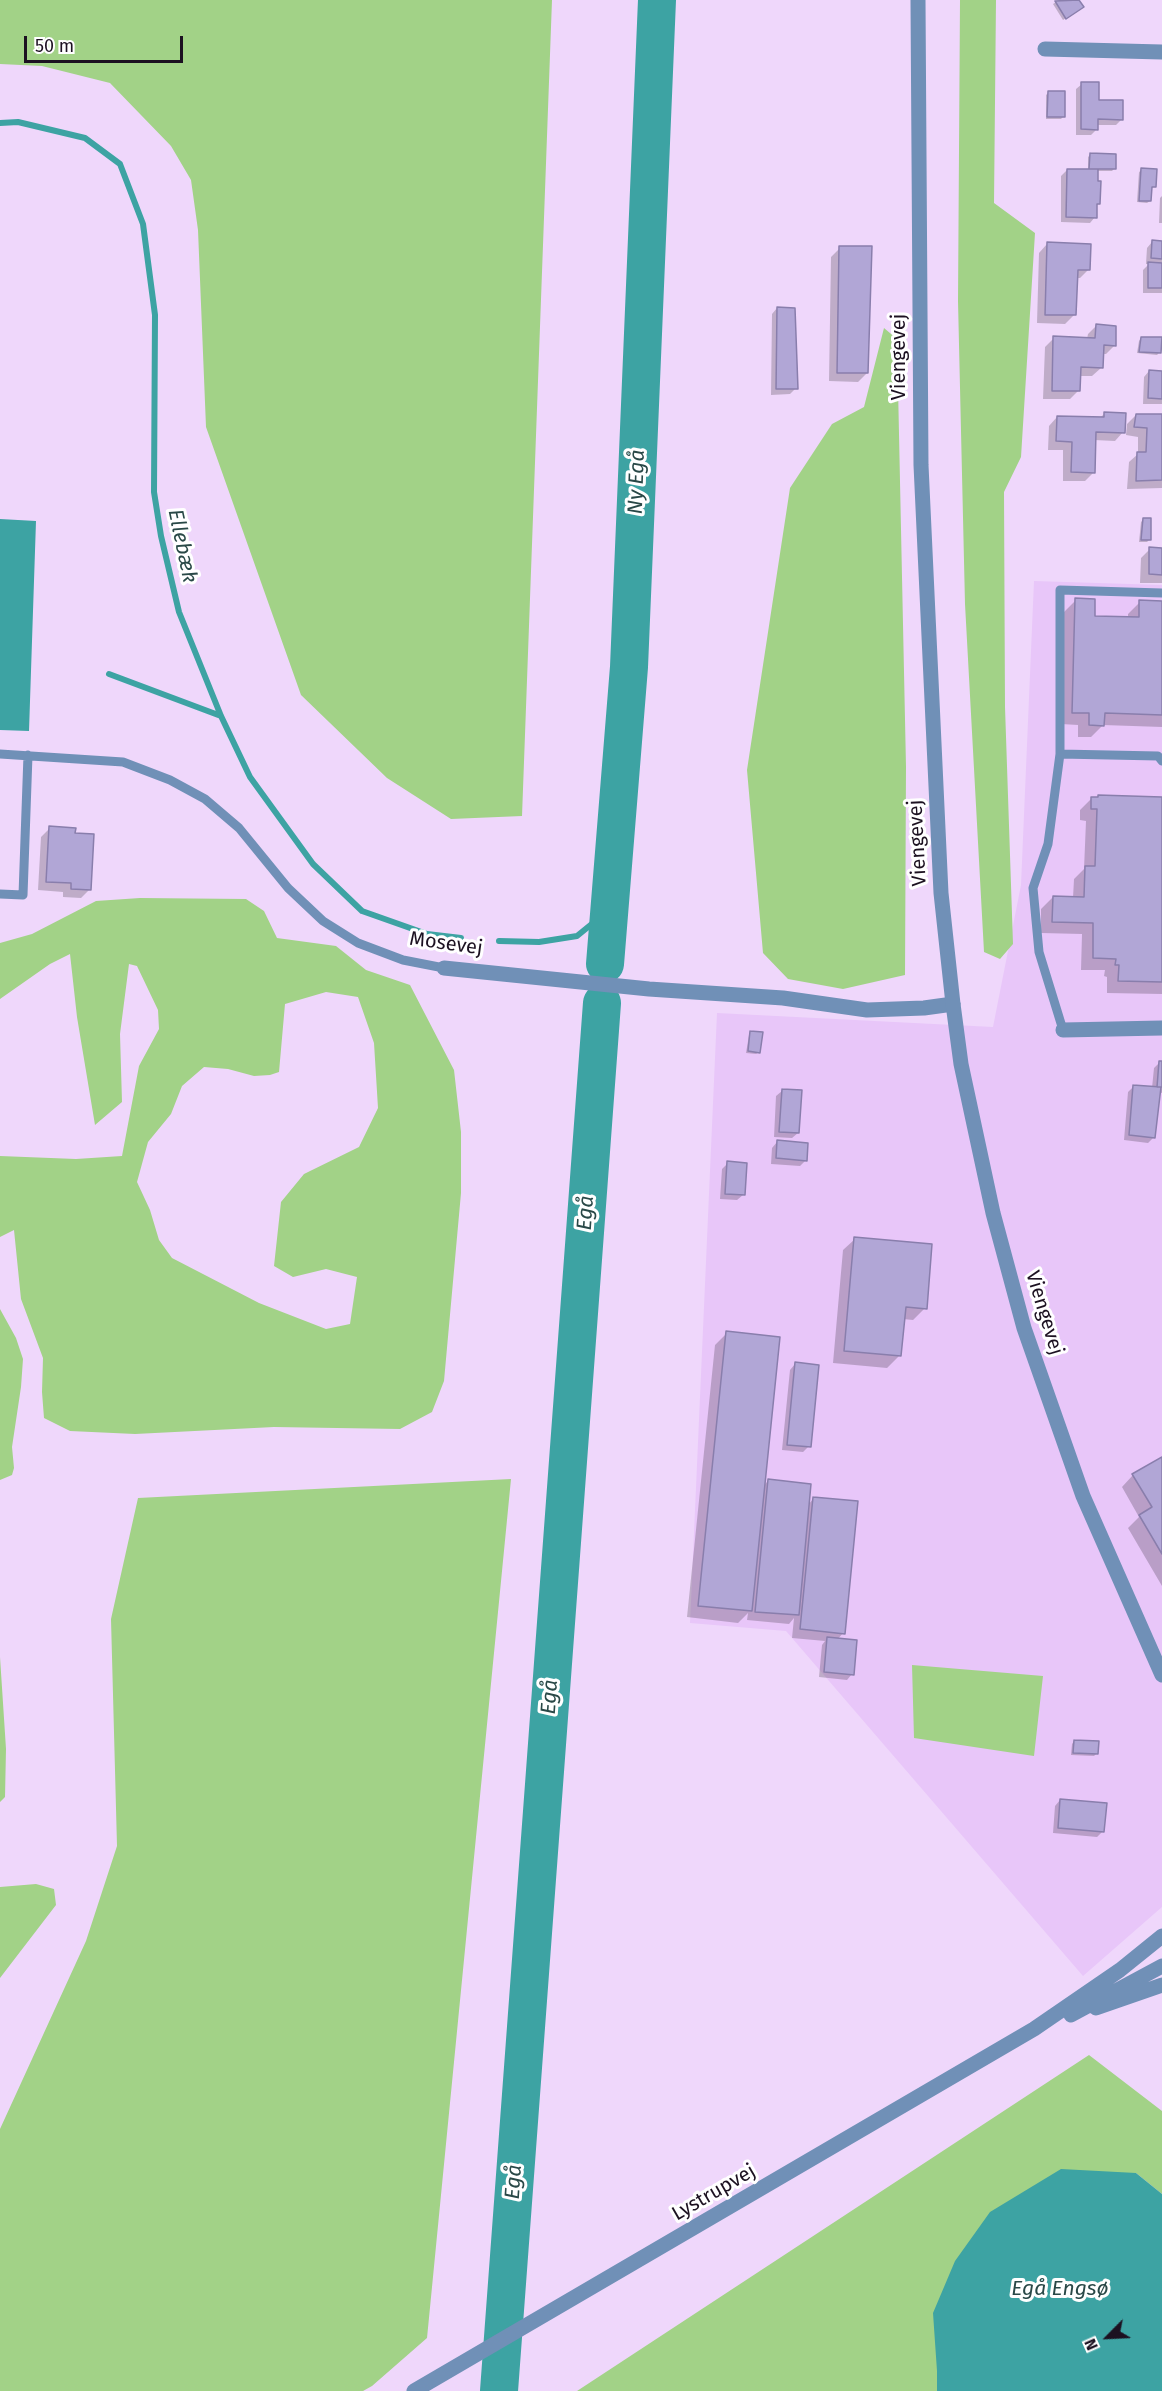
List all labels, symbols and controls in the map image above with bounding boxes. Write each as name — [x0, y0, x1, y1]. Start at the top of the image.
scale bar — [27, 24, 186, 62]
text: 50 m — [35, 35, 74, 57]
street label: Viengevej — [887, 314, 911, 400]
water label: Ny Egå — [623, 449, 651, 515]
water label: Ellebæk — [162, 507, 202, 585]
street label: Viengevej — [904, 799, 932, 887]
street label: Mosevej — [408, 927, 484, 961]
water label: Egå — [572, 1195, 600, 1231]
street label: Viengevej — [1020, 1268, 1068, 1358]
water label: Egå — [536, 1679, 564, 1715]
street label: Lystrupvej — [668, 2160, 760, 2226]
water label: Egå — [500, 2164, 528, 2200]
water label: Egå Engsø — [1011, 2276, 1109, 2302]
north arrow — [1078, 2307, 1138, 2367]
text: N — [1080, 2336, 1102, 2353]

